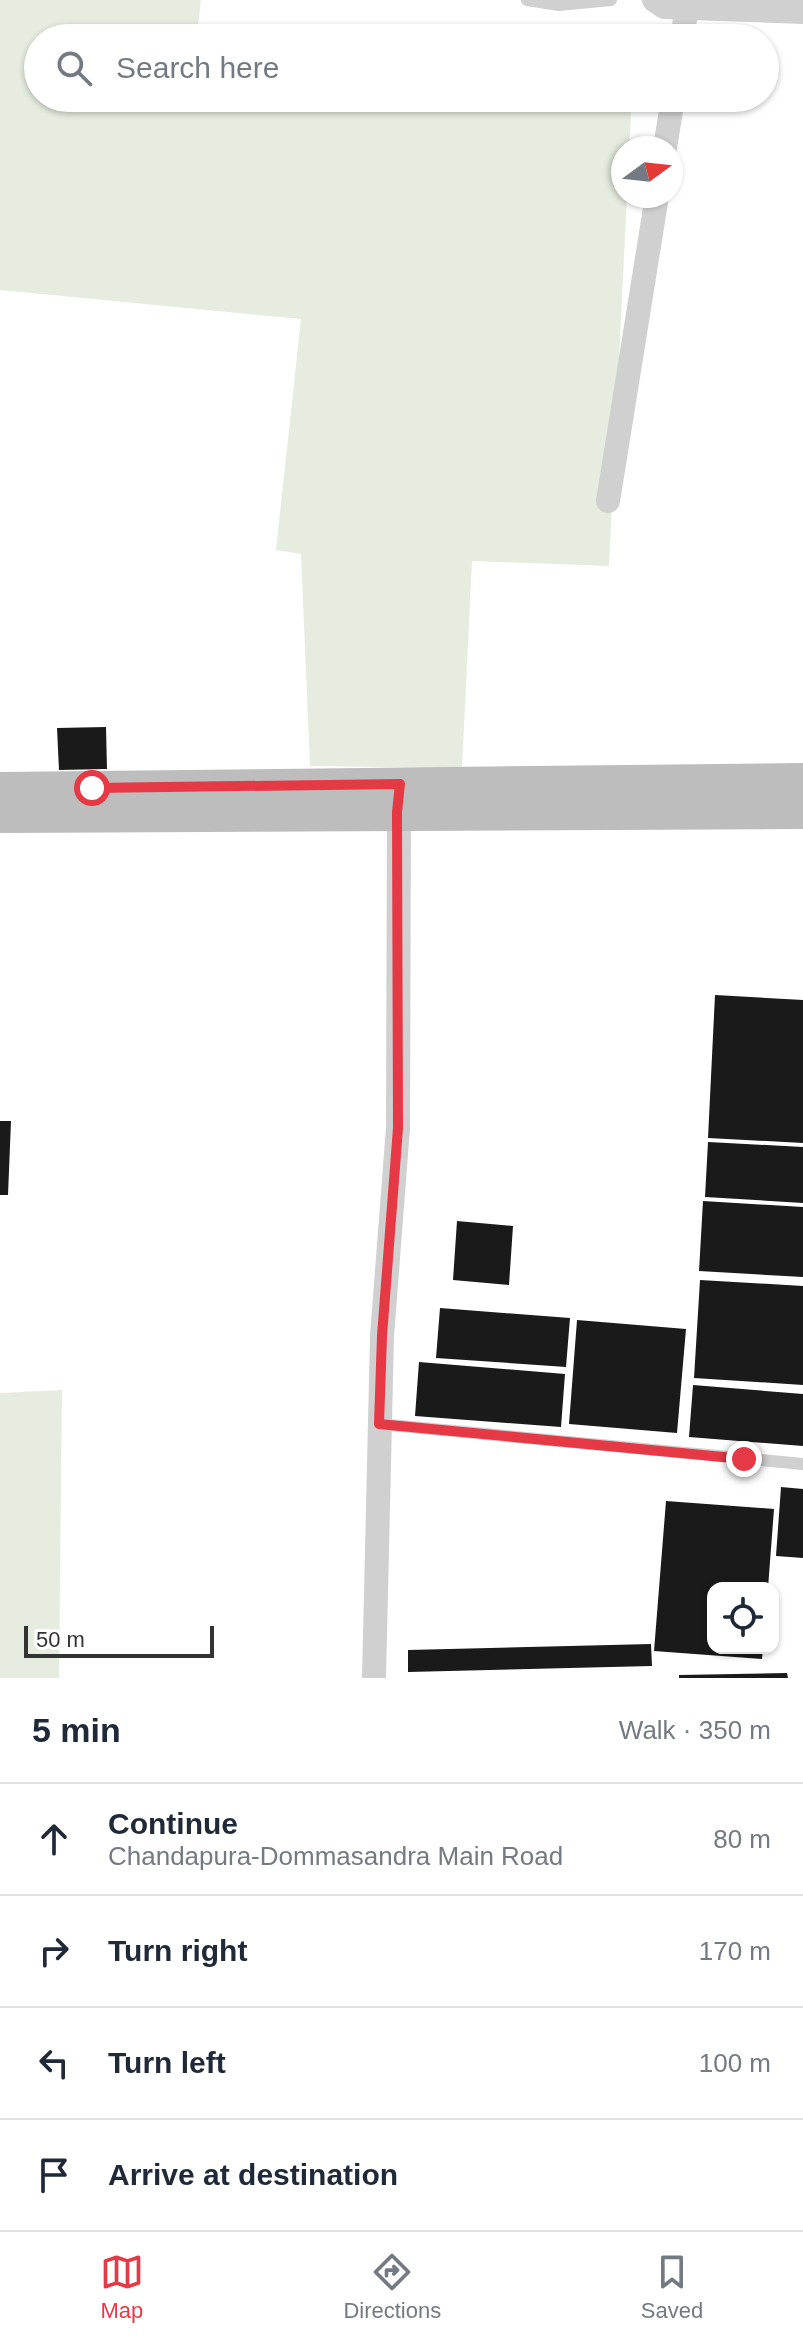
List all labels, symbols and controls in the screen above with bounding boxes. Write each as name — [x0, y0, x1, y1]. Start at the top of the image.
search box — [24, 24, 779, 112]
icon: search — [52, 46, 96, 90]
text: Search here — [116, 51, 279, 84]
north arrow — [611, 136, 683, 208]
route start — [74, 770, 110, 806]
route end — [726, 1441, 762, 1477]
map controls — [707, 1582, 779, 1654]
button: locate — [707, 1582, 779, 1654]
scale bar — [24, 1622, 214, 1658]
text: 50 m — [36, 1627, 85, 1652]
text: 5 min — [32, 1711, 121, 1749]
text: Walk · 350 m — [619, 1715, 771, 1745]
text: Continue — [108, 1807, 238, 1840]
icon: ahead — [32, 1817, 76, 1861]
text: 80 m — [713, 1824, 771, 1854]
text: Chandapura-Dommasandra Main Road — [108, 1841, 563, 1871]
icon: right — [32, 1929, 76, 1973]
text: Turn right — [108, 1934, 247, 1967]
text: 170 m — [699, 1936, 771, 1966]
icon: left — [32, 2041, 76, 2085]
text: Turn left — [108, 2046, 226, 2079]
text: 100 m — [699, 2048, 771, 2078]
icon: arrive — [32, 2153, 76, 2197]
text: Arrive at destination — [108, 2158, 398, 2191]
tab: Map — [100, 2250, 144, 2324]
tab: Directions — [343, 2250, 441, 2324]
tab: Saved — [641, 2250, 703, 2324]

